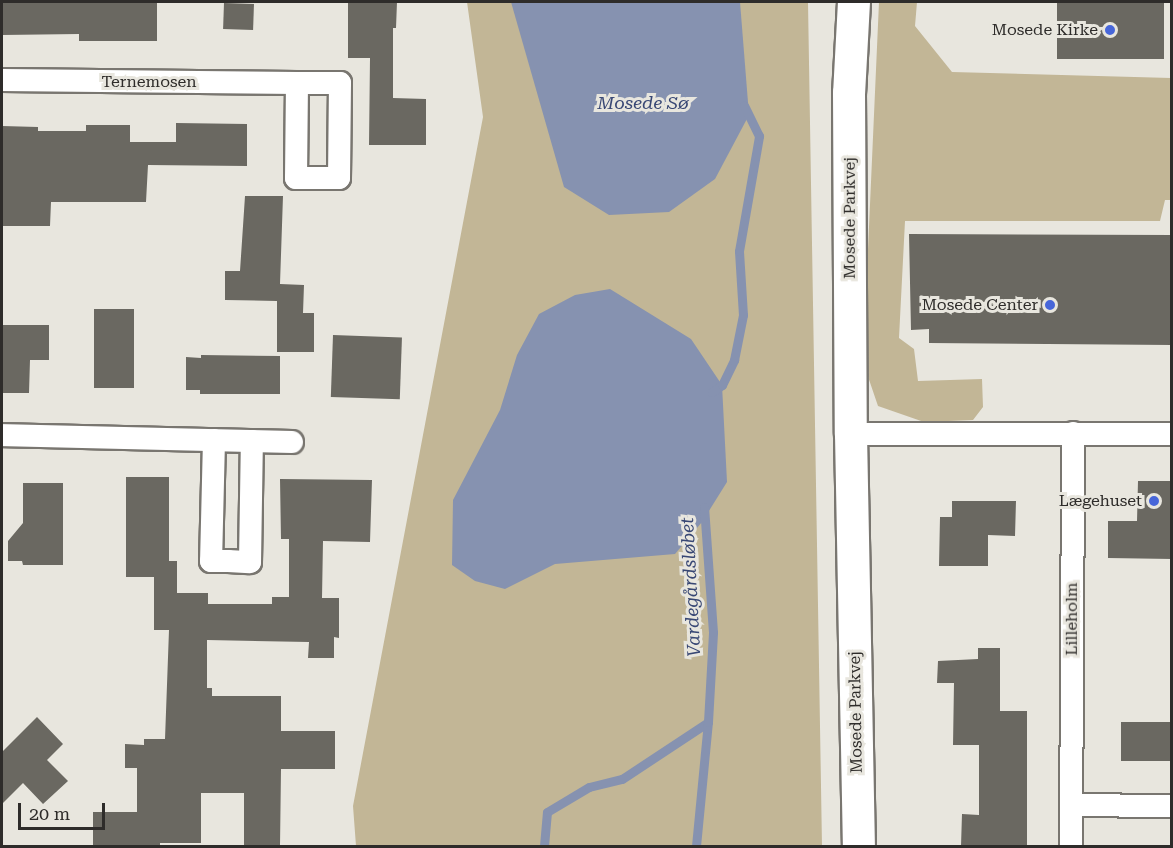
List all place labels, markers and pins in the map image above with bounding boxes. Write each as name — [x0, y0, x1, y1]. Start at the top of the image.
place label: Mosede Kirke — [992, 20, 1098, 40]
marker: Mosede Kirke — [1103, 23, 1117, 37]
place label: Mosede Center — [922, 295, 1038, 315]
marker: Mosede Center — [1043, 298, 1057, 312]
place label: Lægehuset — [1059, 491, 1142, 511]
marker: Lægehuset — [1147, 494, 1161, 508]

